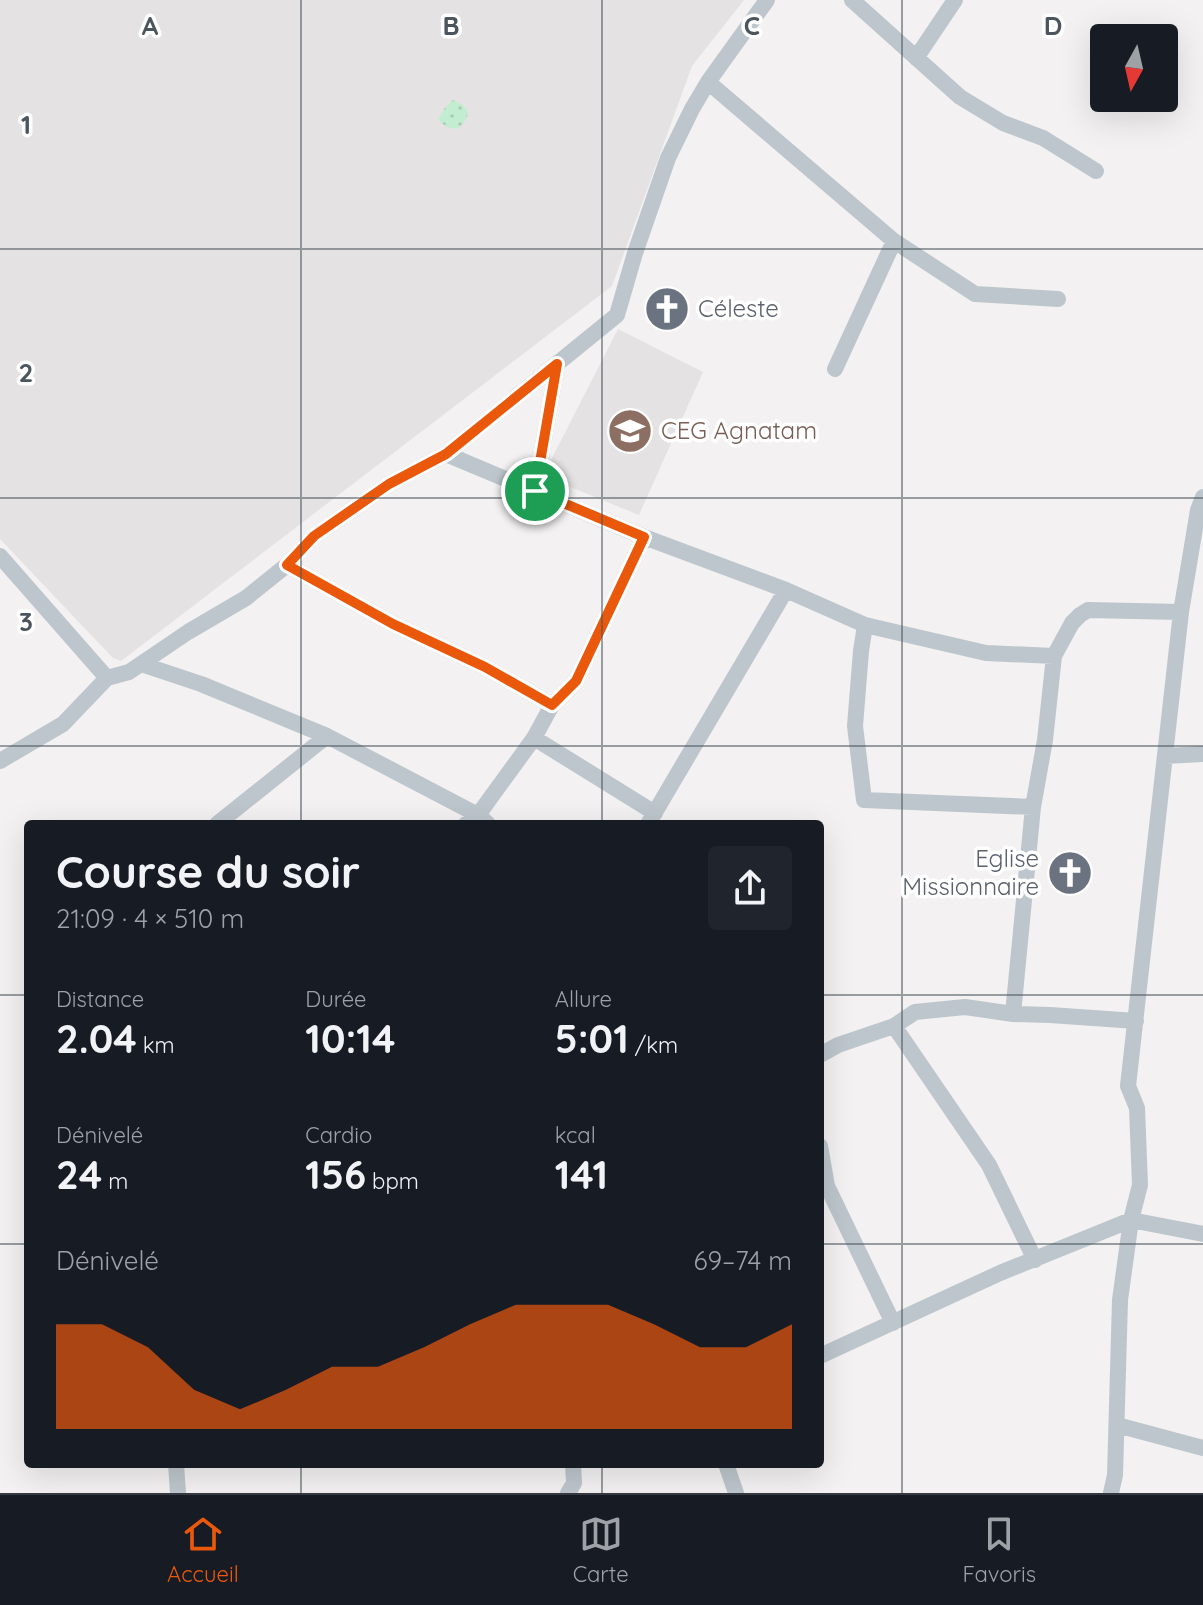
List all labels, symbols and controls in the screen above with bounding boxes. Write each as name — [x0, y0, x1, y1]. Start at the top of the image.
text: A — [142, 9, 159, 42]
text: B — [442, 9, 460, 42]
text: C — [744, 9, 760, 42]
text: D — [1044, 9, 1062, 42]
north arrow — [1090, 24, 1178, 112]
map controls — [1090, 24, 1178, 112]
text: 1 — [21, 108, 31, 141]
church icon: Céleste — [643, 285, 691, 333]
place label: Céleste — [698, 293, 779, 323]
text: 2 — [19, 356, 33, 389]
school or university icon: CEG Agnatam — [606, 407, 654, 455]
place label: CEG Agnatam — [661, 415, 817, 445]
pin — [501, 457, 569, 525]
icon: arrive — [513, 469, 557, 513]
text: 3 — [19, 605, 33, 638]
place label: Eglise Missionnaire — [902, 843, 1039, 901]
text: Course du soir — [56, 844, 360, 899]
button: share — [708, 846, 792, 930]
church icon: Eglise Missionnaire — [1046, 849, 1094, 897]
text: 21:09 · 4 × 510 m — [56, 902, 244, 935]
text: Distance — [56, 985, 144, 1013]
text: Durée — [305, 985, 367, 1013]
text: Allure — [555, 985, 612, 1013]
text: 2.04 — [56, 1013, 137, 1063]
text: 10:14 — [305, 1013, 395, 1063]
text: 5:01 — [555, 1013, 629, 1063]
text: km — [137, 1031, 175, 1059]
text: /km — [629, 1031, 678, 1059]
text: Dénivelé — [56, 1121, 143, 1149]
text: Cardio — [305, 1121, 372, 1149]
text: kcal — [555, 1121, 596, 1149]
text: 24 — [56, 1149, 102, 1199]
text: 156 — [305, 1149, 366, 1199]
text: 141 — [555, 1149, 608, 1199]
text: m — [102, 1167, 128, 1195]
text: bpm — [366, 1167, 419, 1195]
text: Dénivelé — [56, 1244, 159, 1277]
text: 69–74 m — [693, 1244, 792, 1277]
tab: Accueil — [167, 1512, 239, 1588]
tab: Carte — [573, 1512, 629, 1588]
tab: Favoris — [963, 1512, 1036, 1588]

